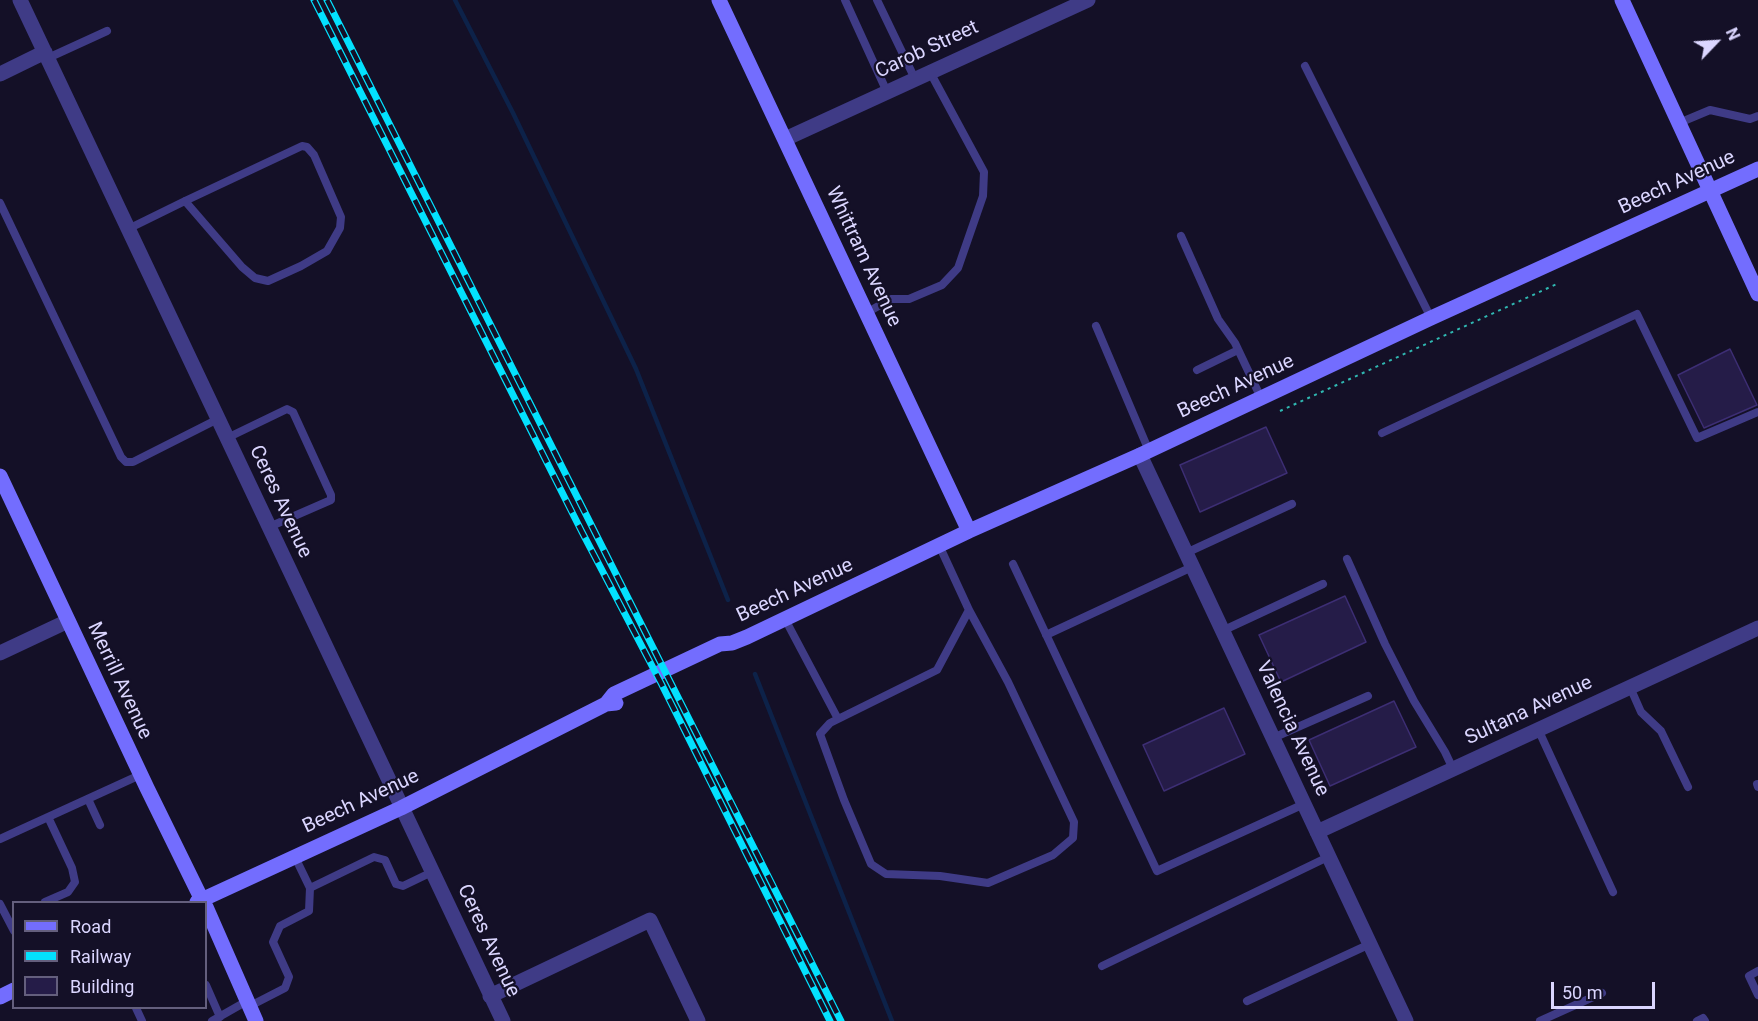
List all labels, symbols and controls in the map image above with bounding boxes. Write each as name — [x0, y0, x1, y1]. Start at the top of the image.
north arrow — [1686, 12, 1746, 72]
street label: Carob Street — [872, 16, 982, 84]
text: N — [1722, 25, 1744, 43]
street label: Beech Avenue — [1615, 146, 1739, 220]
street label: Whittram Avenue — [820, 183, 906, 331]
street label: Beech Avenue — [1174, 350, 1298, 424]
street label: Ceres Avenue — [243, 442, 317, 562]
street label: Beech Avenue — [733, 554, 857, 628]
street label: Merrill Avenue — [81, 619, 157, 743]
street label: Valencia Avenue — [1250, 658, 1334, 800]
street label: Sultana Avenue — [1462, 671, 1596, 751]
street label: Beech Avenue — [299, 765, 423, 839]
street label: Ceres Avenue — [451, 881, 525, 1001]
legend — [12, 901, 207, 1009]
text: Road — [70, 916, 111, 937]
text: Railway — [70, 946, 131, 967]
scale bar — [1554, 970, 1658, 1008]
text: Building — [70, 976, 134, 997]
text: 50 m — [1562, 982, 1602, 1003]

